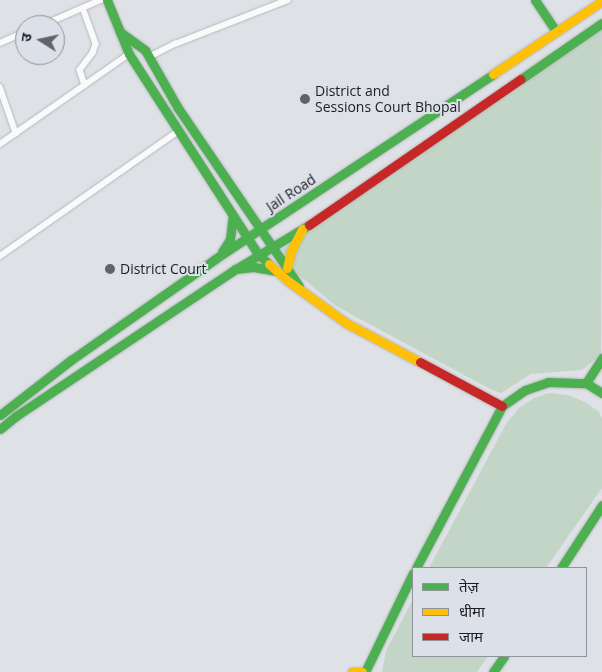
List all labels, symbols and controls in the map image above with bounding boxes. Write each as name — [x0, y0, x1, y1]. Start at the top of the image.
north arrow — [15, 15, 65, 65]
text: उ — [16, 32, 36, 43]
place label: District and Sessions Court Bhopal — [315, 83, 461, 115]
marker: District and Sessions Court Bhopal — [299, 93, 311, 105]
street label: Jail Road — [263, 171, 319, 215]
place label: District Court — [120, 261, 206, 277]
marker: District Court — [104, 263, 116, 275]
legend — [412, 567, 587, 657]
text: तेज़ — [459, 576, 479, 596]
text: धीमा — [459, 601, 485, 621]
text: जाम — [459, 626, 483, 646]

